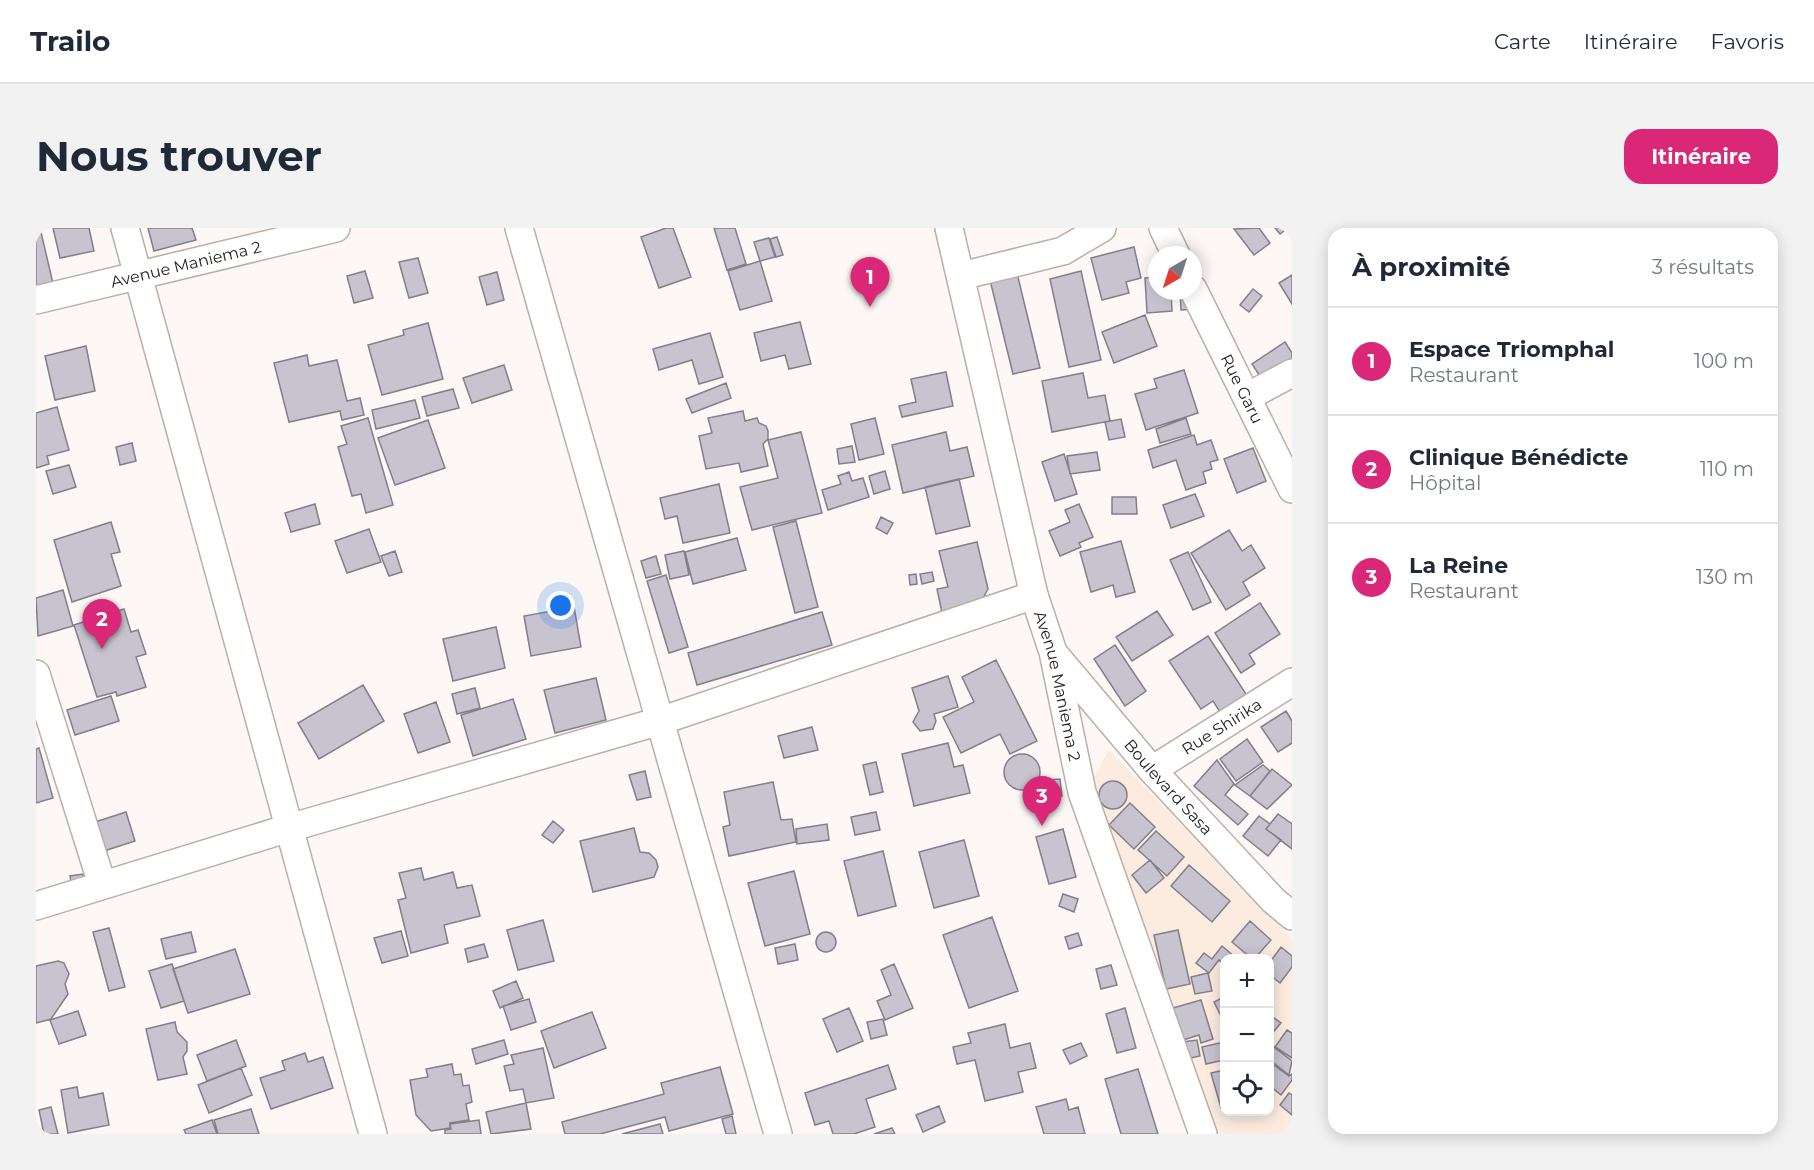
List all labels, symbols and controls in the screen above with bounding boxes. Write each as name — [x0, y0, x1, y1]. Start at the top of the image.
text: Trailo — [30, 24, 110, 58]
text: Carte — [1494, 29, 1551, 54]
text: Itinéraire — [1584, 29, 1678, 54]
text: Favoris — [1711, 29, 1784, 54]
button: Itinéraire — [1624, 129, 1778, 184]
text: Nous trouver — [36, 130, 322, 182]
street label: Avenue Maniema 2 — [109, 237, 263, 291]
north arrow — [1148, 246, 1202, 300]
text: À proximité — [1352, 251, 1511, 283]
text: 3 résultats — [1652, 255, 1754, 279]
pin: 1 — [850, 257, 890, 307]
text: Espace Triomphal — [1409, 336, 1614, 363]
text: 1 — [1368, 349, 1375, 373]
text: 100 m — [1694, 349, 1754, 373]
street label: Rue Garu — [1217, 351, 1267, 426]
text: Restaurant — [1409, 363, 1519, 387]
text: Clinique Bénédicte — [1409, 444, 1628, 471]
text: 2 — [1366, 457, 1377, 481]
text: 110 m — [1700, 457, 1754, 481]
text: Hôpital — [1409, 471, 1481, 495]
text: La Reine — [1409, 552, 1508, 579]
text: 3 — [1366, 565, 1377, 589]
text: 130 m — [1696, 565, 1754, 589]
text: Restaurant — [1409, 579, 1519, 603]
your location — [546, 591, 575, 620]
pin: 2 — [82, 600, 122, 649]
street label: Avenue Maniema 2 — [1030, 608, 1085, 763]
street label: Rue Shirika — [1178, 694, 1265, 759]
street label: Boulevard Sasa — [1120, 735, 1217, 839]
pin: 3 — [1022, 776, 1062, 826]
map controls — [1220, 954, 1274, 1116]
button: + — [1220, 954, 1274, 1008]
button: − — [1220, 1008, 1274, 1062]
button: locate — [1220, 1062, 1274, 1116]

